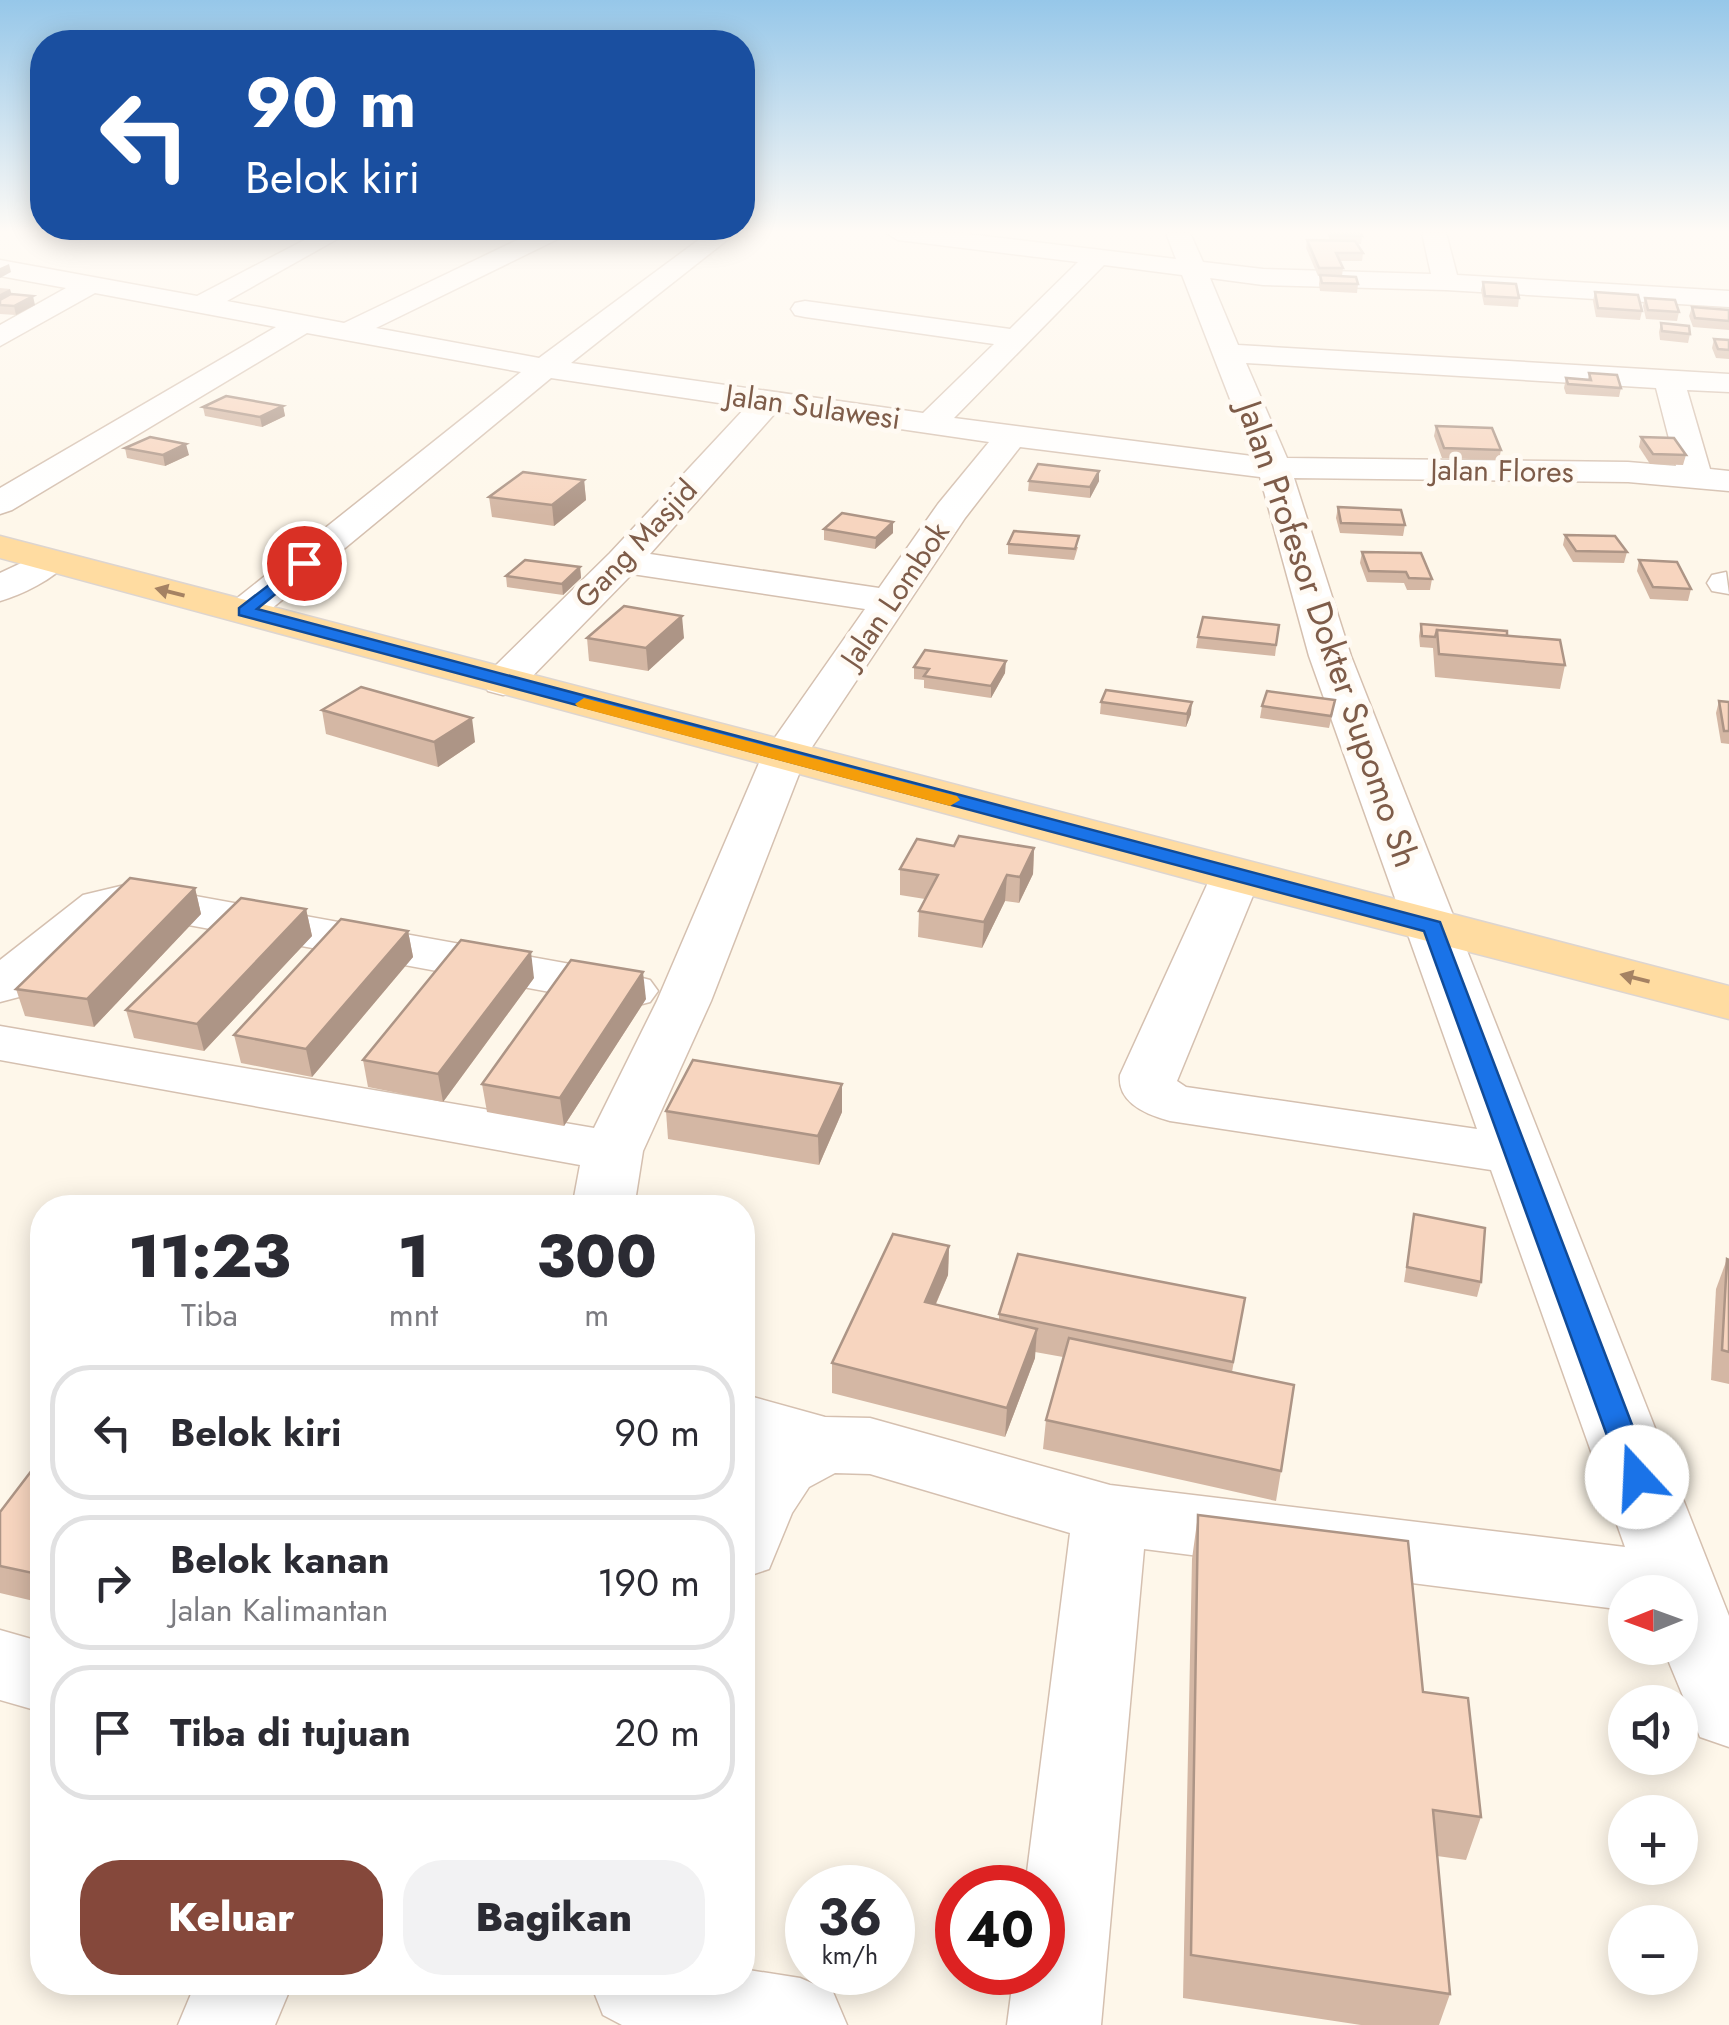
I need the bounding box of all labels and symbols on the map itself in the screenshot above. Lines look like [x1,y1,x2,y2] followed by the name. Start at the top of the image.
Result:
[719,372,903,440] street label: Jalan Sulawesi
[1223,390,1431,874] street label: Jalan Profesor Dokter Supomo Sh
[1426,448,1574,493] street label: Jalan Flores
[564,469,707,618] street label: Gang Masjid
[828,513,960,680] street label: Jalan Lombok
[262,521,347,606] pin
[154,584,185,599] one-way arrow
[1619,970,1650,986] one-way arrow
[1585,1425,1689,1529] position arrow
[1608,1575,1698,1665] north arrow
[935,1865,1065,1995] speed limit sign: 40

